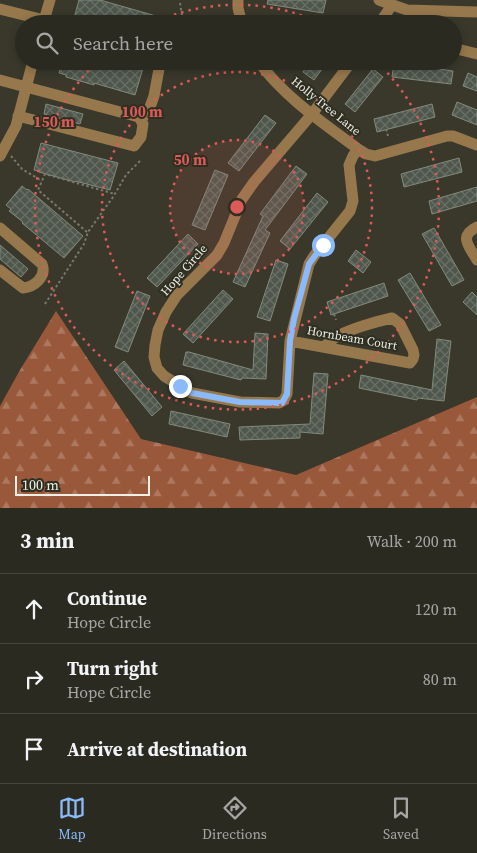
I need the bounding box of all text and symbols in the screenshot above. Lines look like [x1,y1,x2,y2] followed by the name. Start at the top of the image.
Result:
[15,15,462,70] search box
[33,29,61,57] icon: search
[73,30,173,56] text: Search here
[288,73,364,139] street label: Holly Tree Lane
[121,101,163,122] text: 100 m
[33,111,75,132] text: 150 m
[173,149,207,170] text: 50 m
[228,198,246,216] centre of rings
[312,234,335,257] route start
[157,241,211,299] street label: Hope Circle
[306,322,398,354] street label: Hornbeam Court
[169,375,192,398] route end
[15,473,150,496] scale bar
[22,475,59,495] text: 100 m
[20,526,75,555] text: 3 min
[367,530,457,552] text: Walk · 200 m
[67,585,147,611] text: Continue
[20,595,48,623] icon: ahead
[415,598,457,620] text: 120 m
[67,611,151,633] text: Hope Circle
[67,655,158,681] text: Turn right
[20,665,48,693] icon: right
[423,668,457,690] text: 80 m
[67,681,151,703] text: Hope Circle
[20,735,48,763] icon: arrive
[67,736,247,762] text: Arrive at destination
[58,794,86,844] tab: Map
[202,794,267,844] tab: Directions
[383,794,419,844] tab: Saved

